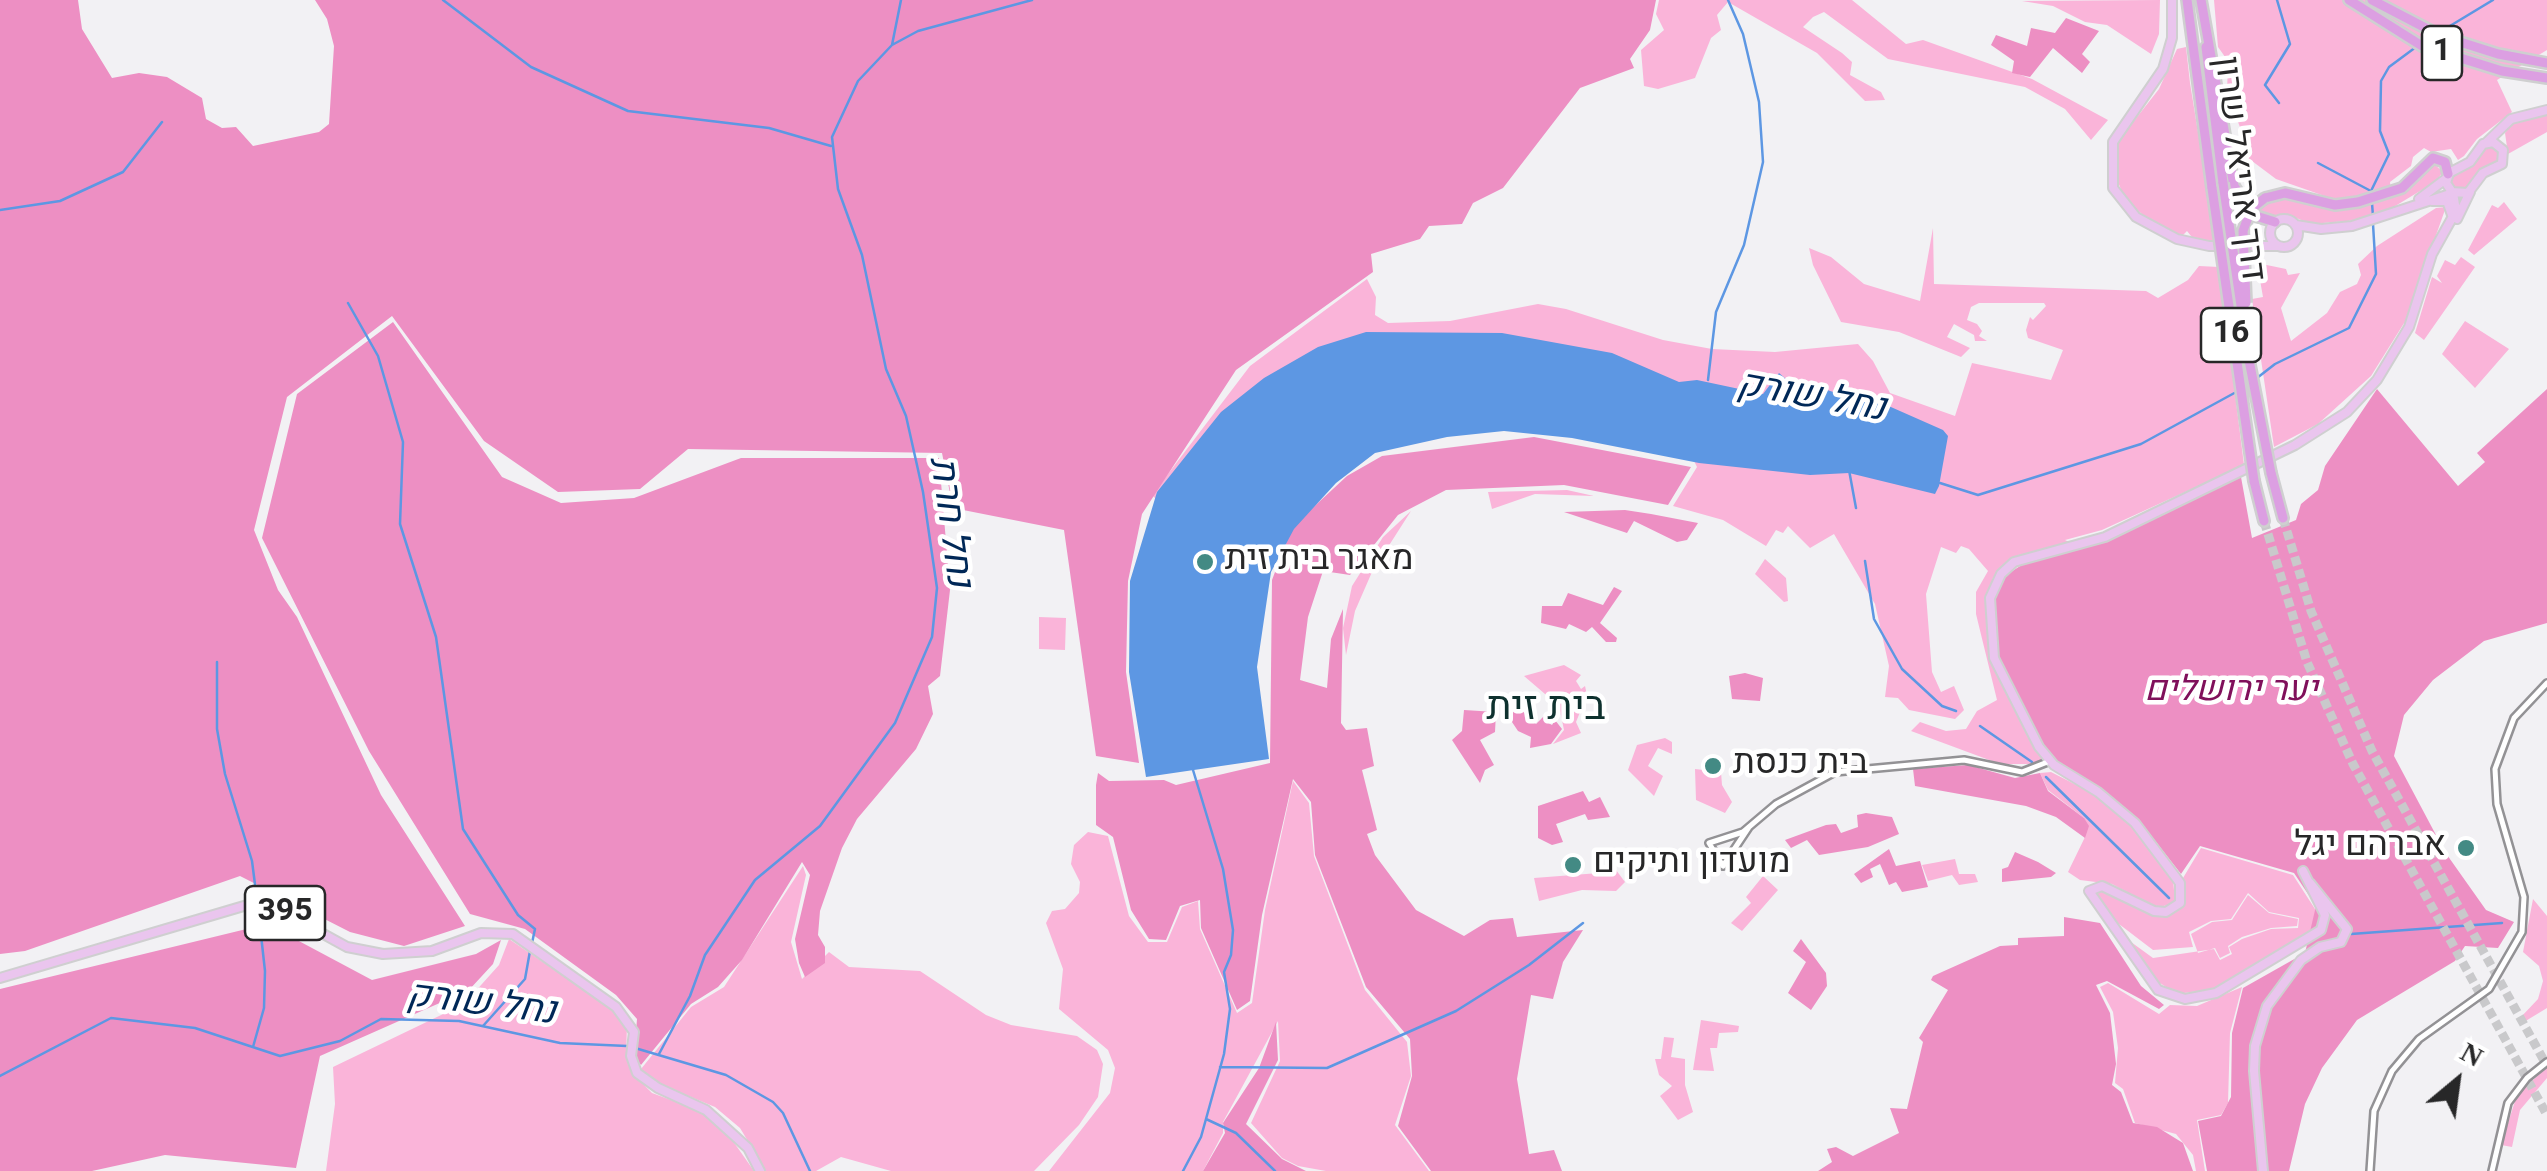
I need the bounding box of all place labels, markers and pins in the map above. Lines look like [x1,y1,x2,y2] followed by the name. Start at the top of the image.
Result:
[1225,541,1413,583] place label: מאגר בית זית
[1194,551,1216,573] marker: מאגר בית זית
[1733,745,1868,787] place label: בית כנסת
[1702,755,1724,777] marker: בית כנסת
[2294,827,2446,869] place label: אברהם יגל
[2455,837,2477,859] marker: אברהם יגל
[1593,844,1790,886] place label: מועדון ותיקים
[1562,854,1584,876] marker: מועדון ותיקים

